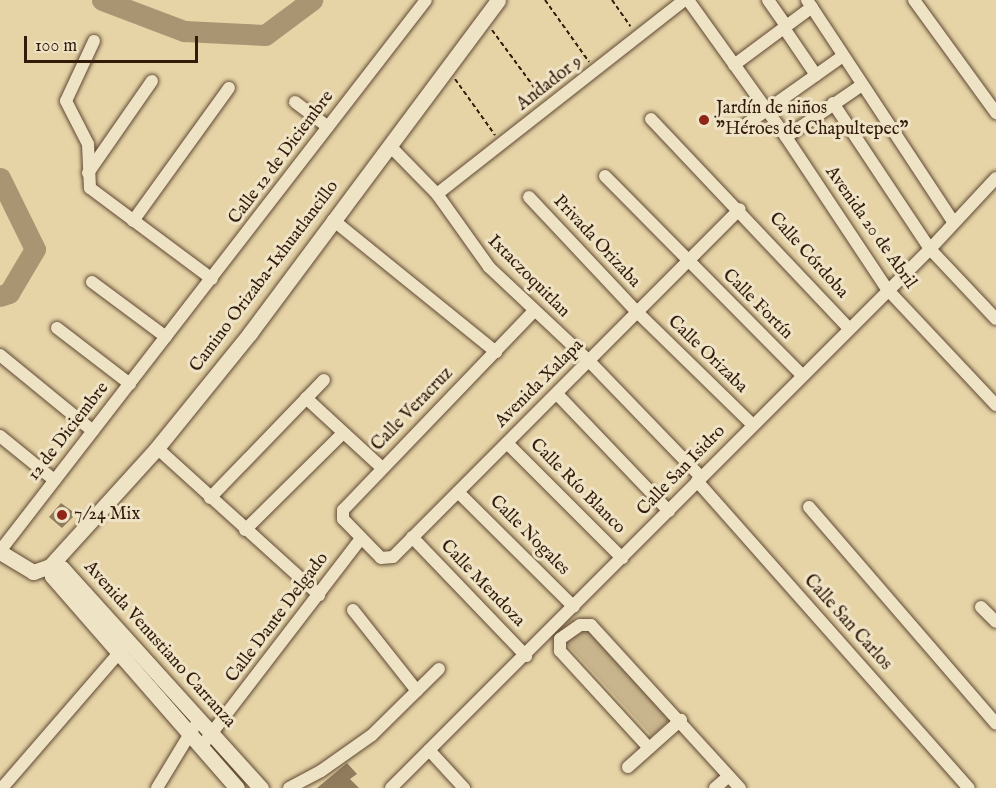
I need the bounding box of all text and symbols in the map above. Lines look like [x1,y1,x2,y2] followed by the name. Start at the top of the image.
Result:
[27,24,201,62] scale bar
[35,35,77,58] text: 100 m
[513,52,587,116] street label: Andador 9
[225,87,339,229] street label: Calle 12 de Diciembre
[716,99,908,142] place label: Jardín de niños "Héroes de Chapultepec"
[697,113,711,127] marker: Jardín de niños "Héroes de Chapultepec"
[820,163,920,293] street label: Avenida 20 de Abril
[186,177,344,377] street label: Camino Orizaba-Ixhuatlancillo
[548,191,644,293] street label: Privada Orizaba
[764,208,852,304] street label: Calle Córdoba
[482,231,574,323] street label: Ixtaczoquitlan
[717,265,797,345] street label: Calle Fortín
[663,312,751,398] street label: Calle Orizaba
[491,335,589,433] street label: Avenida Xalapa
[368,364,458,456] street label: Calle Veracruz
[24,378,114,486] street label: 12 de Diciembre
[633,421,731,521] street label: Calle San Isidro
[525,435,629,539] street label: Calle Río Blanco
[484,491,574,581] street label: Calle Nogales
[74,504,140,526] place label: 7/24 Mix
[55,508,69,522] marker: 7/24 Mix
[435,536,529,632] street label: Calle Mendoza
[222,549,334,687] street label: Calle Dante Delgado
[78,557,240,733] street label: Avenida Venustiano Carranza
[798,571,896,675] street label: Calle San Carlos

